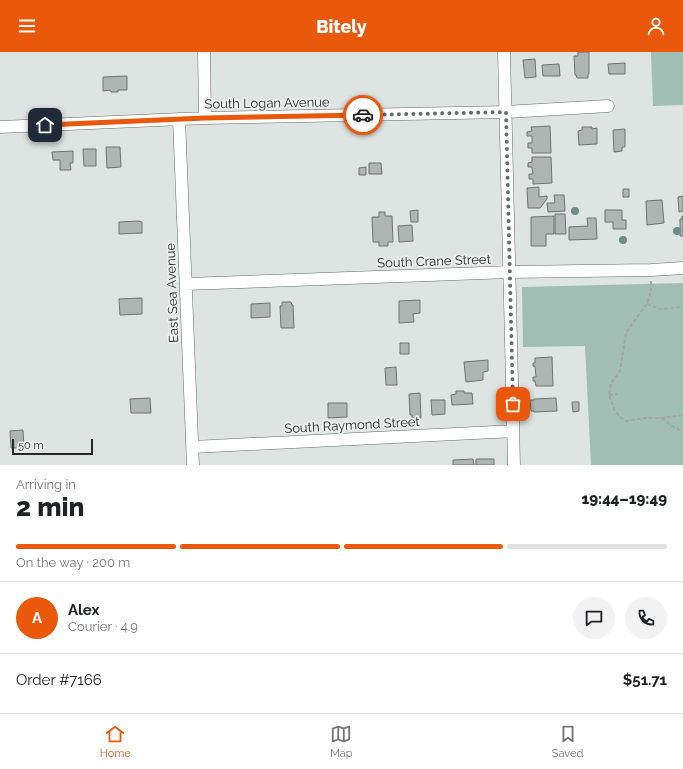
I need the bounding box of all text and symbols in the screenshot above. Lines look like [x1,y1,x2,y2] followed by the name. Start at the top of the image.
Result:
[16,15,38,37] icon: menu
[645,15,667,37] icon: person
[316,16,367,37] text: Bitely
[204,94,330,112] street label: South Logan Avenue
[343,95,383,135] courier
[352,104,374,126] icon: car
[28,108,62,142] pin
[34,114,56,136] icon: home
[163,242,181,343] street label: East Sea Avenue
[377,251,492,270] street label: South Crane Street
[496,387,530,421] pin
[502,393,524,415] icon: bag
[284,414,421,436] street label: South Raymond Street
[12,437,93,456] scale bar
[18,439,44,452] text: 50 m
[16,477,76,492] text: Arriving in
[581,490,667,508] text: 19:44–19:49
[16,492,84,522] text: 2 min
[16,555,130,570] text: On the way · 200 m
[573,597,615,639] button: chat
[625,597,667,639] button: phone
[68,601,99,619] text: Alex
[32,609,42,627] text: A
[68,619,138,634] text: Courier · 4.9
[16,671,102,689] text: Order #7166
[623,671,667,689] text: $51.71
[100,723,131,760] tab: Home
[330,723,353,760] tab: Map
[552,723,583,760] tab: Saved

